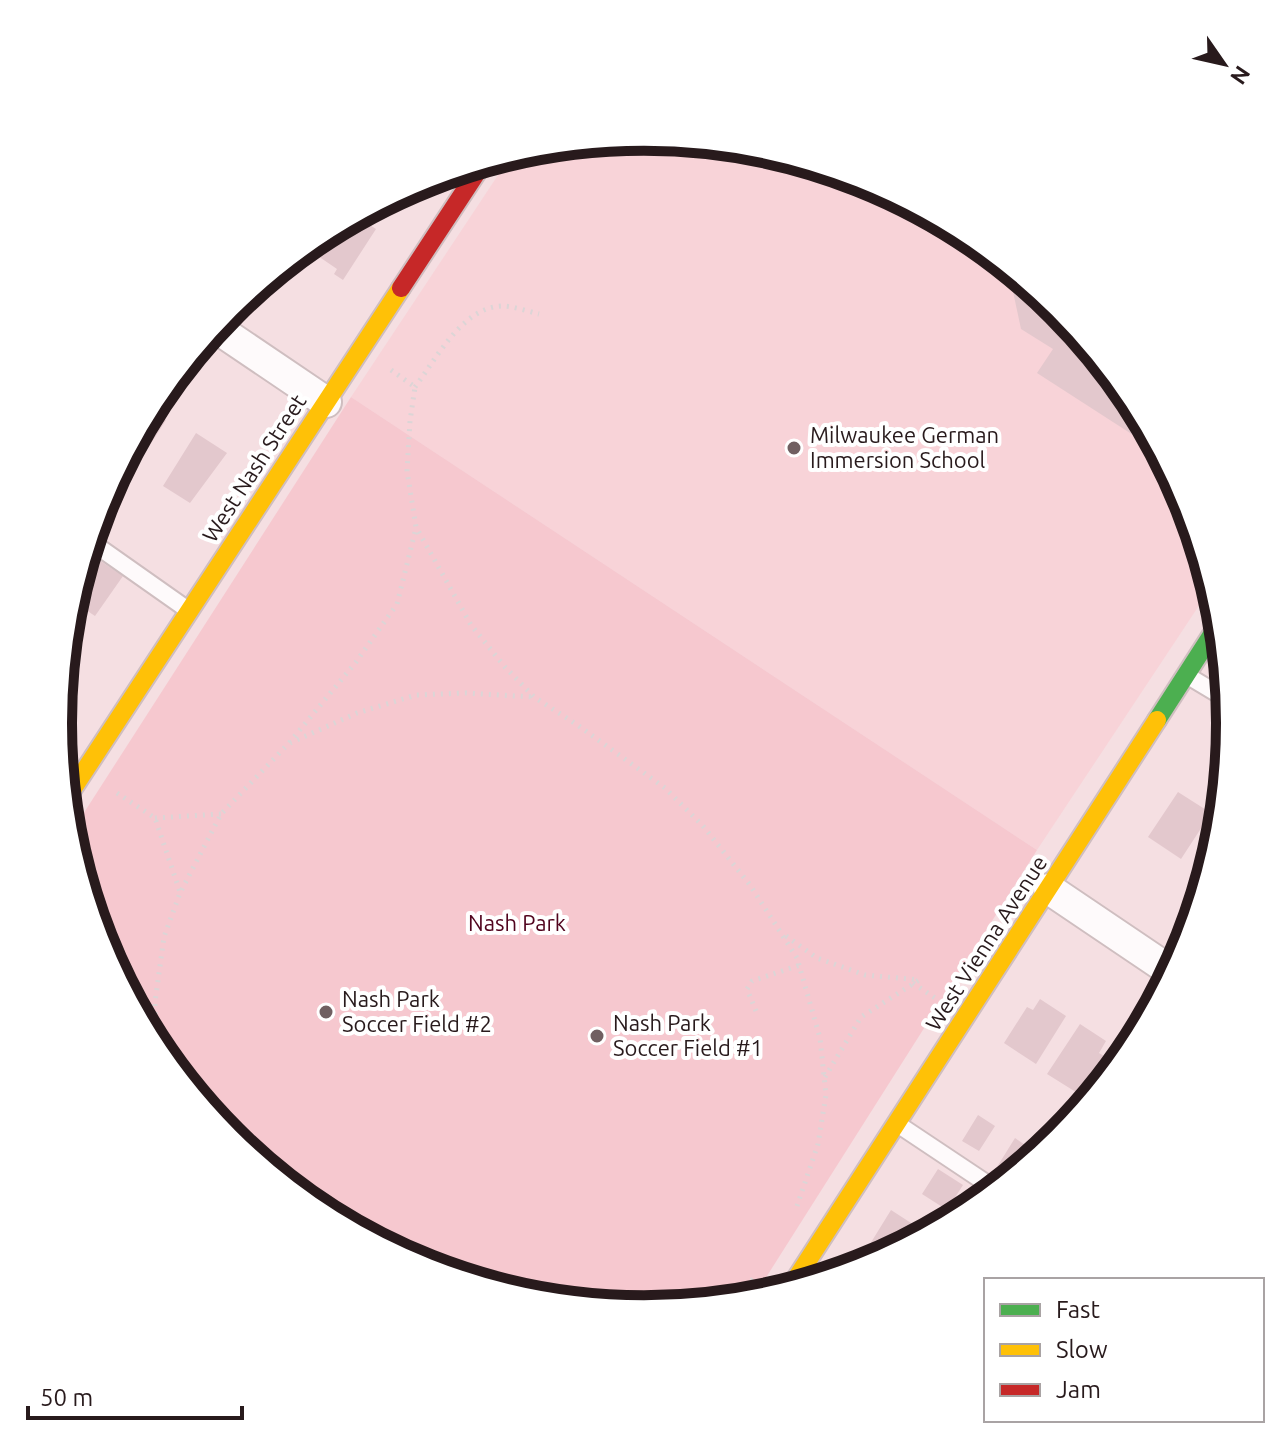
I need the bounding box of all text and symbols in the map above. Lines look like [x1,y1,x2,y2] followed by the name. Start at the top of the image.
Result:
[1184,24,1264,104] north arrow
[1226,62,1256,89] text: N
[197,389,311,546] street label: West Nash Street
[810,422,999,472] place label: Milwaukee German Immersion School
[785,439,803,457] marker: Milwaukee German Immersion School
[920,851,1051,1035] street label: West Vienna Avenue
[468,910,566,935] park label: Nash Park
[342,986,492,1036] place label: Nash Park Soccer Field #2
[317,1003,335,1021] marker: Nash Park Soccer Field #2
[613,1010,763,1060] place label: Nash Park Soccer Field #1
[588,1027,606,1045] marker: Nash Park Soccer Field #1
[984,1278,1264,1422] legend
[1056,1296,1100,1323] text: Fast
[1056,1336,1108,1363] text: Slow
[28,1370,242,1420] scale bar
[1056,1376,1101,1403] text: Jam
[40,1384,93,1411] text: 50 m

